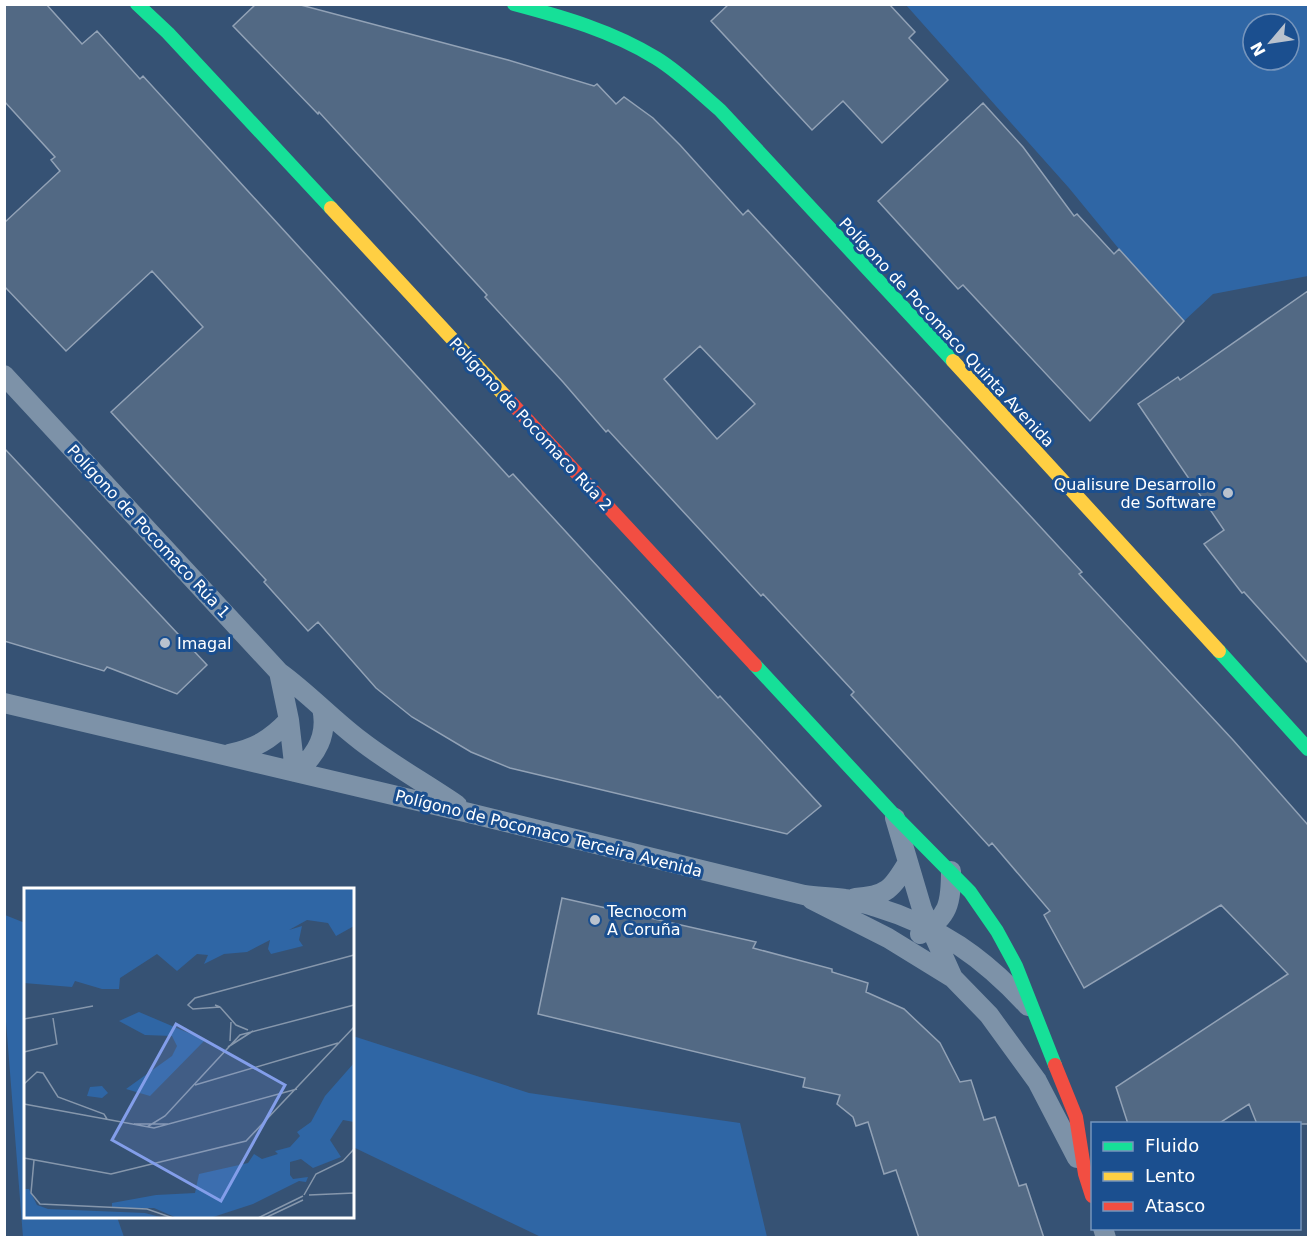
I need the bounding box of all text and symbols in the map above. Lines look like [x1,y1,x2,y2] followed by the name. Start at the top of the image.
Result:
[1241,12,1301,72] north arrow
[1247,39,1270,59] text: N
[835,214,1058,451] street label: Polígono de Pocomaco Quinta Avenida
[445,334,616,515] street label: Polígono de Pocomaco Rúa 2
[63,441,234,622] street label: Polígono de Pocomaco Rúa 1
[1054,475,1216,512] place label: Qualisure Desarrollo de Software
[1221,486,1235,500] marker: Qualisure Desarrollo de Software
[177,634,232,653] place label: Imagal
[158,636,172,650] marker: Imagal
[393,786,704,881] street label: Polígono de Pocomaco Terceira Avenida
[24,888,354,1218] inset map
[606,902,687,939] place label: Tecnocom A Coruña
[588,913,602,927] marker: Tecnocom A Coruña
[1091,1122,1301,1230] legend
[1145,1135,1199,1156] text: Fluido
[1145,1165,1195,1186] text: Lento
[1145,1195,1205,1216] text: Atasco

